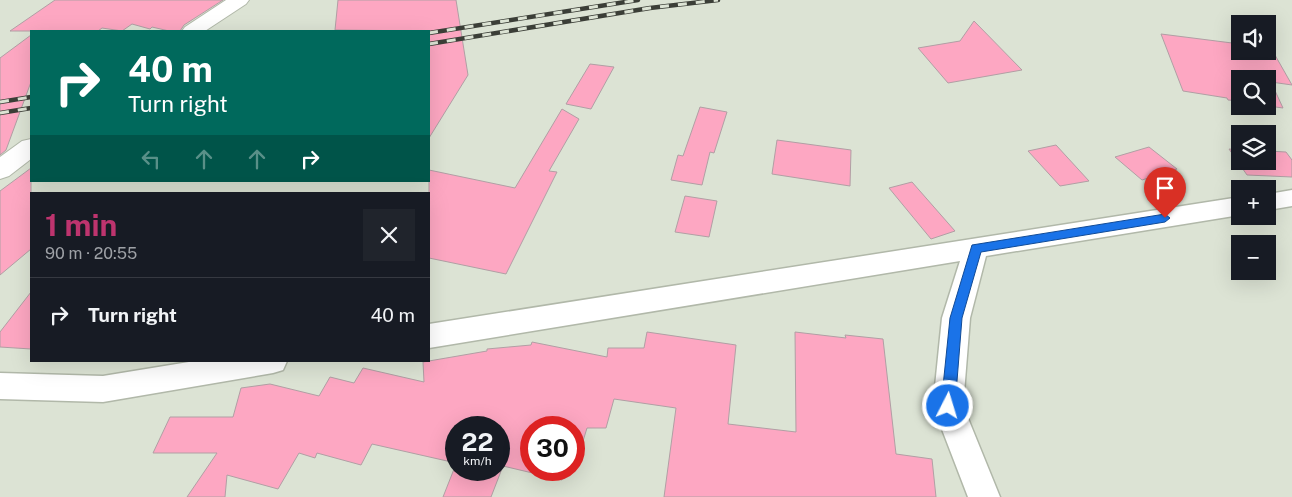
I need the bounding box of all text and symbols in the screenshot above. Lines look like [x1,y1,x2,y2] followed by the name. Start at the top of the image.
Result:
[1231,15,1276,280] map controls
[1231,15,1276,60] button: sound
[128,49,213,90] text: 40 m
[45,50,110,115] icon: right
[1231,70,1276,115] button: search
[128,91,228,117] text: Turn right
[1231,125,1276,170] button: layers
[137,145,165,173] icon: left
[190,145,218,173] icon: ahead
[243,145,271,173] icon: ahead
[296,145,324,173] icon: right
[1144,167,1186,218] pin
[1151,174,1179,202] icon: arrive
[1231,180,1276,225] button: +
[45,207,117,243] text: 1 min
[363,209,415,261] button: close
[1231,235,1276,280] button: −
[45,244,137,263] text: 90 m · 20:55
[45,301,73,329] icon: right
[88,304,177,326] text: Turn right
[370,304,415,326] text: 40 m
[921,379,973,431] position arrow
[520,416,585,481] speed limit sign: 30
[462,427,493,457] text: 22
[463,454,492,468] text: km/h

